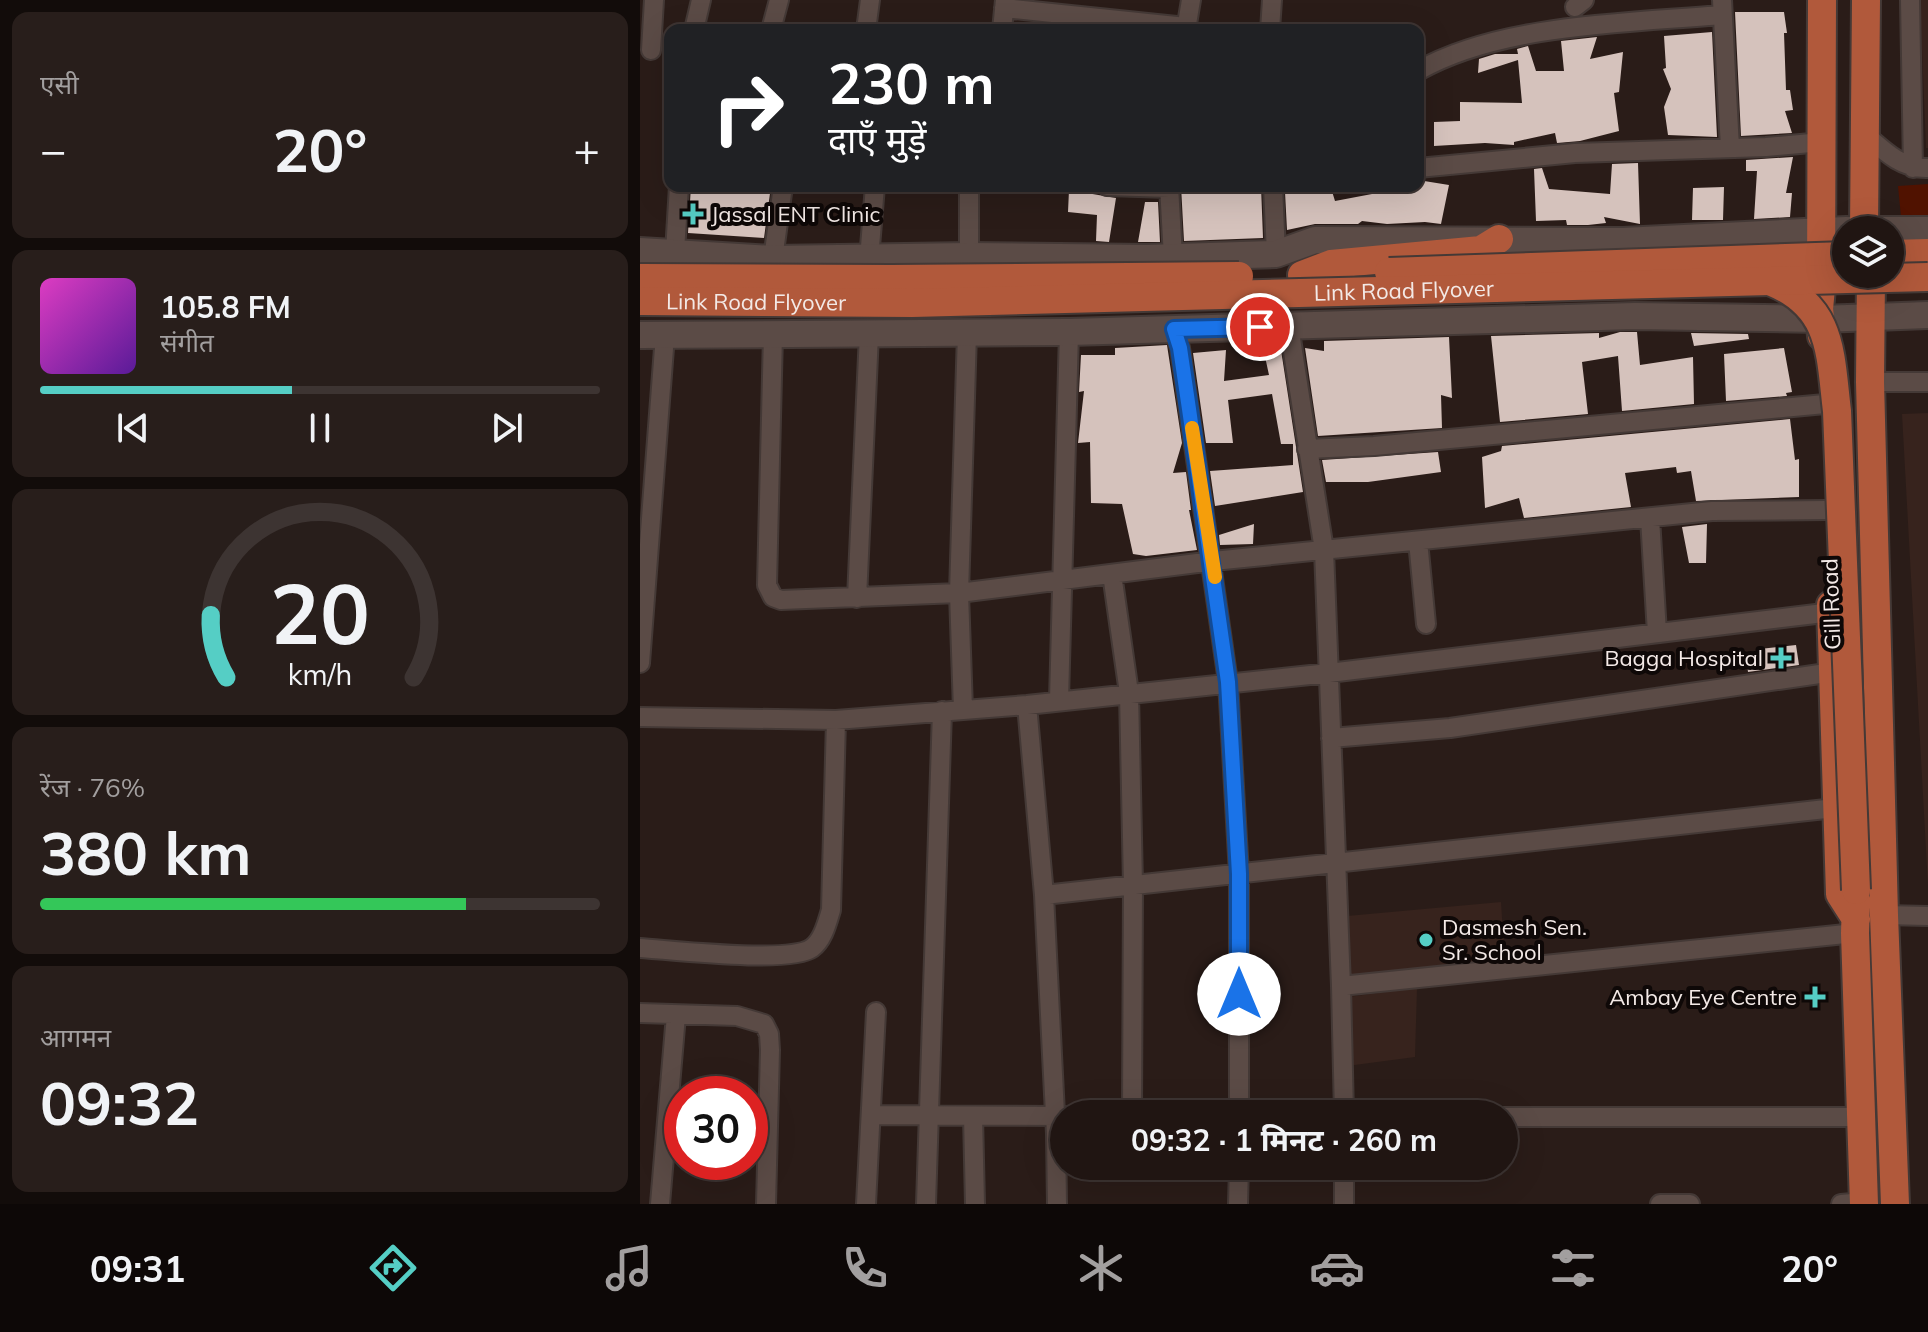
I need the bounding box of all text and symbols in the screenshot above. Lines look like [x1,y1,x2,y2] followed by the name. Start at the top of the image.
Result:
[828,48,995,118] text: 230 m
[696,56,800,160] icon: right
[40,68,79,101] text: एसी
[273,112,367,187] text: 20°
[828,117,927,162] text: दाएँ मुड़ें
[40,122,66,177] text: −
[574,122,600,177] text: +
[711,200,880,228] place label: Jassal ENT Clinic
[682,203,704,225] marker: Jassal ENT Clinic
[1832,216,1904,288] map controls
[1832,216,1904,288] button: layers
[1313,274,1494,307] street label: Link Road Flyover
[666,287,846,317] street label: Link Road Flyover
[160,288,291,326] text: 105.8 FM
[1226,293,1294,361] pin
[1238,305,1282,349] icon: arrive
[160,326,214,359] text: संगीत
[111,406,155,450] icon: previous
[298,406,342,450] icon: pause
[485,406,529,450] icon: next
[1815,558,1847,650] street label: Gill Road
[270,560,370,665] text: 20
[1604,644,1763,672] place label: Bagga Hospital
[1770,647,1792,669] marker: Bagga Hospital
[288,656,352,692] text: km/h
[40,771,145,804] text: रेंज · 76%
[40,815,252,890] text: 380 km
[1442,913,1587,966] place label: Dasmesh Sen. Sr. School
[1417,931,1435,949] marker: Dasmesh Sen. Sr. School
[1197,952,1281,1036] position arrow
[1609,983,1797,1011] place label: Ambay Eye Centre
[1804,986,1826,1008] marker: Ambay Eye Centre
[40,1021,111,1054] text: आगमन
[40,1065,199,1140] text: 09:32
[664,1076,768,1180] speed limit sign: 30
[1131,1121,1437,1159] text: 09:32 · 1 मिनट · 260 m
[365,1240,421,1296] icon: directions
[601,1240,657,1296] icon: music
[837,1240,893,1296] icon: phone
[1073,1240,1129,1296] icon: climate
[1309,1240,1365,1296] icon: car
[1545,1240,1601,1296] icon: filters
[90,1246,185,1291] text: 09:31
[1781,1246,1838,1291] text: 20°

